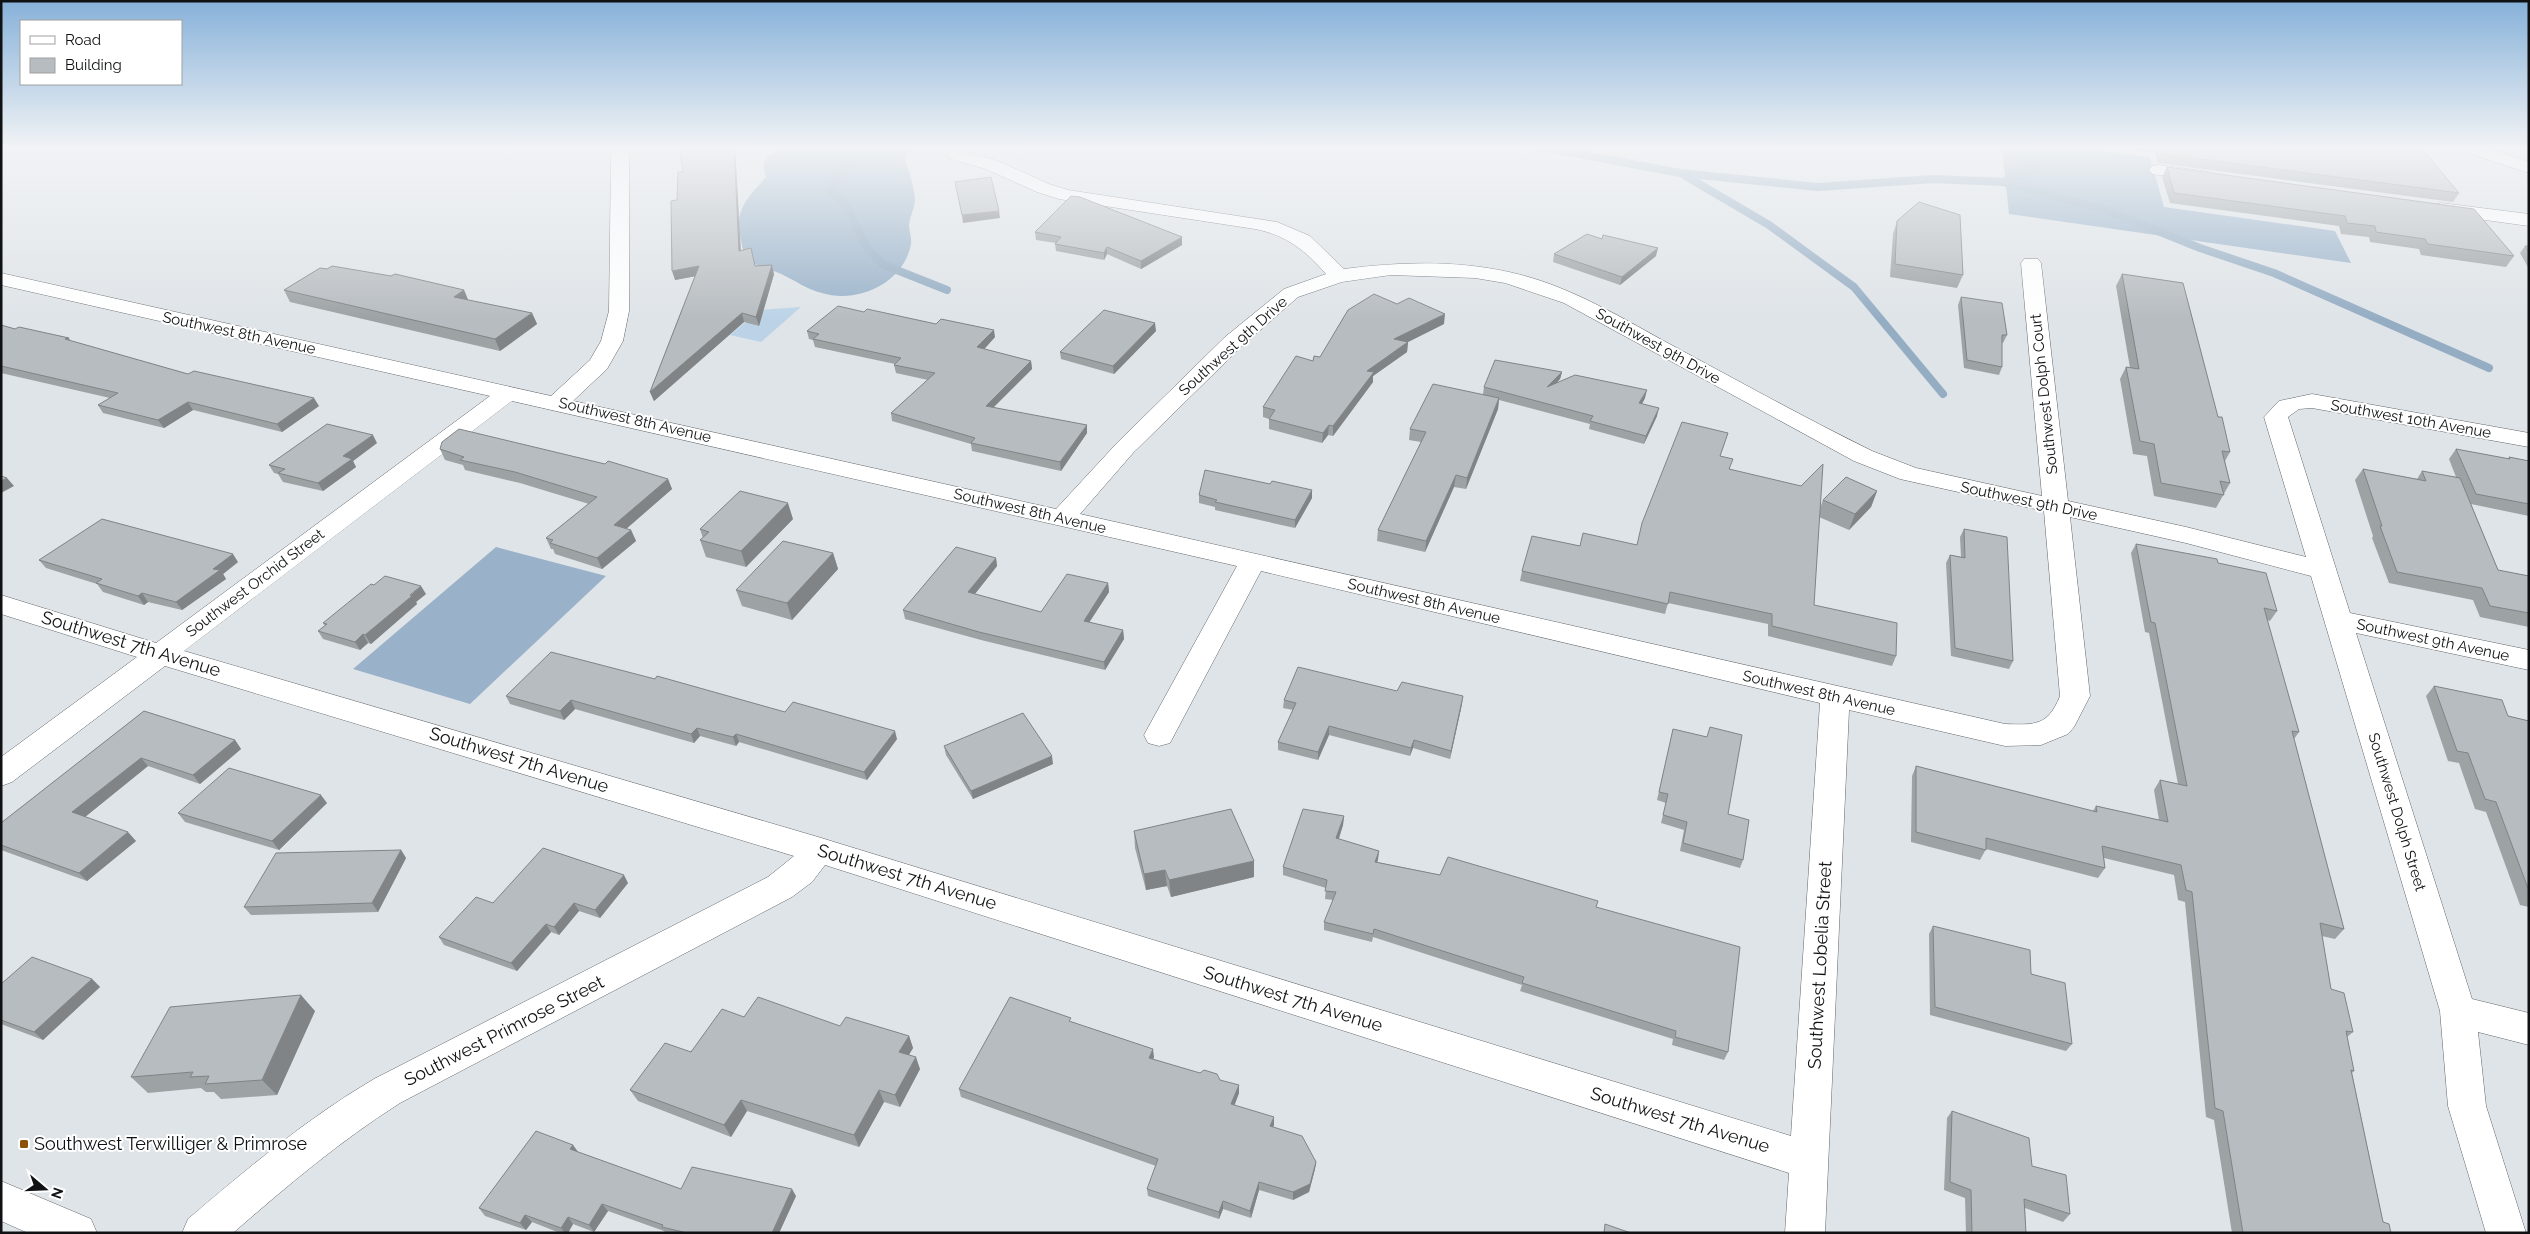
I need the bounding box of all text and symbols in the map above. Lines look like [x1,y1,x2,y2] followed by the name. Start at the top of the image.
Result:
[20,20,182,85] legend
[65,31,101,49] text: Road
[65,56,122,74] text: Building
[1175,293,1291,399] street label: Southwest 9th Drive
[1593,304,1724,388] street label: Southwest 9th Drive
[161,308,317,358] street label: Southwest 8th Avenue
[2027,313,2061,475] street label: Southwest Dolph Court
[557,394,713,446] street label: Southwest 8th Avenue
[2329,396,2493,442] street label: Southwest 10th Avenue
[1959,478,2099,524] street label: Southwest 9th Drive
[952,485,1108,537] street label: Southwest 8th Avenue
[182,525,328,641] street label: Southwest Orchid Street
[1346,575,1502,627] street label: Southwest 8th Avenue
[39,606,224,681] street label: Southwest 7th Avenue
[2355,615,2511,665] street label: Southwest 9th Avenue
[1741,667,1897,719] street label: Southwest 8th Avenue
[427,722,612,797] street label: Southwest 7th Avenue
[2364,731,2430,893] street label: Southwest Dolph Street
[815,839,1000,914] street label: Southwest 7th Avenue
[1804,860,1835,1070] street label: Southwest Lobelia Street
[1201,961,1386,1036] street label: Southwest 7th Avenue
[400,971,607,1090] street label: Southwest Primrose Street
[1588,1082,1773,1157] street label: Southwest 7th Avenue
[34,1133,308,1154] place label: Southwest Terwilliger & Primrose
[18,1138,30,1150] marker: Southwest Terwilliger & Primrose
[20,1164,70,1214] north arrow
[48,1186,67,1201] text: N

